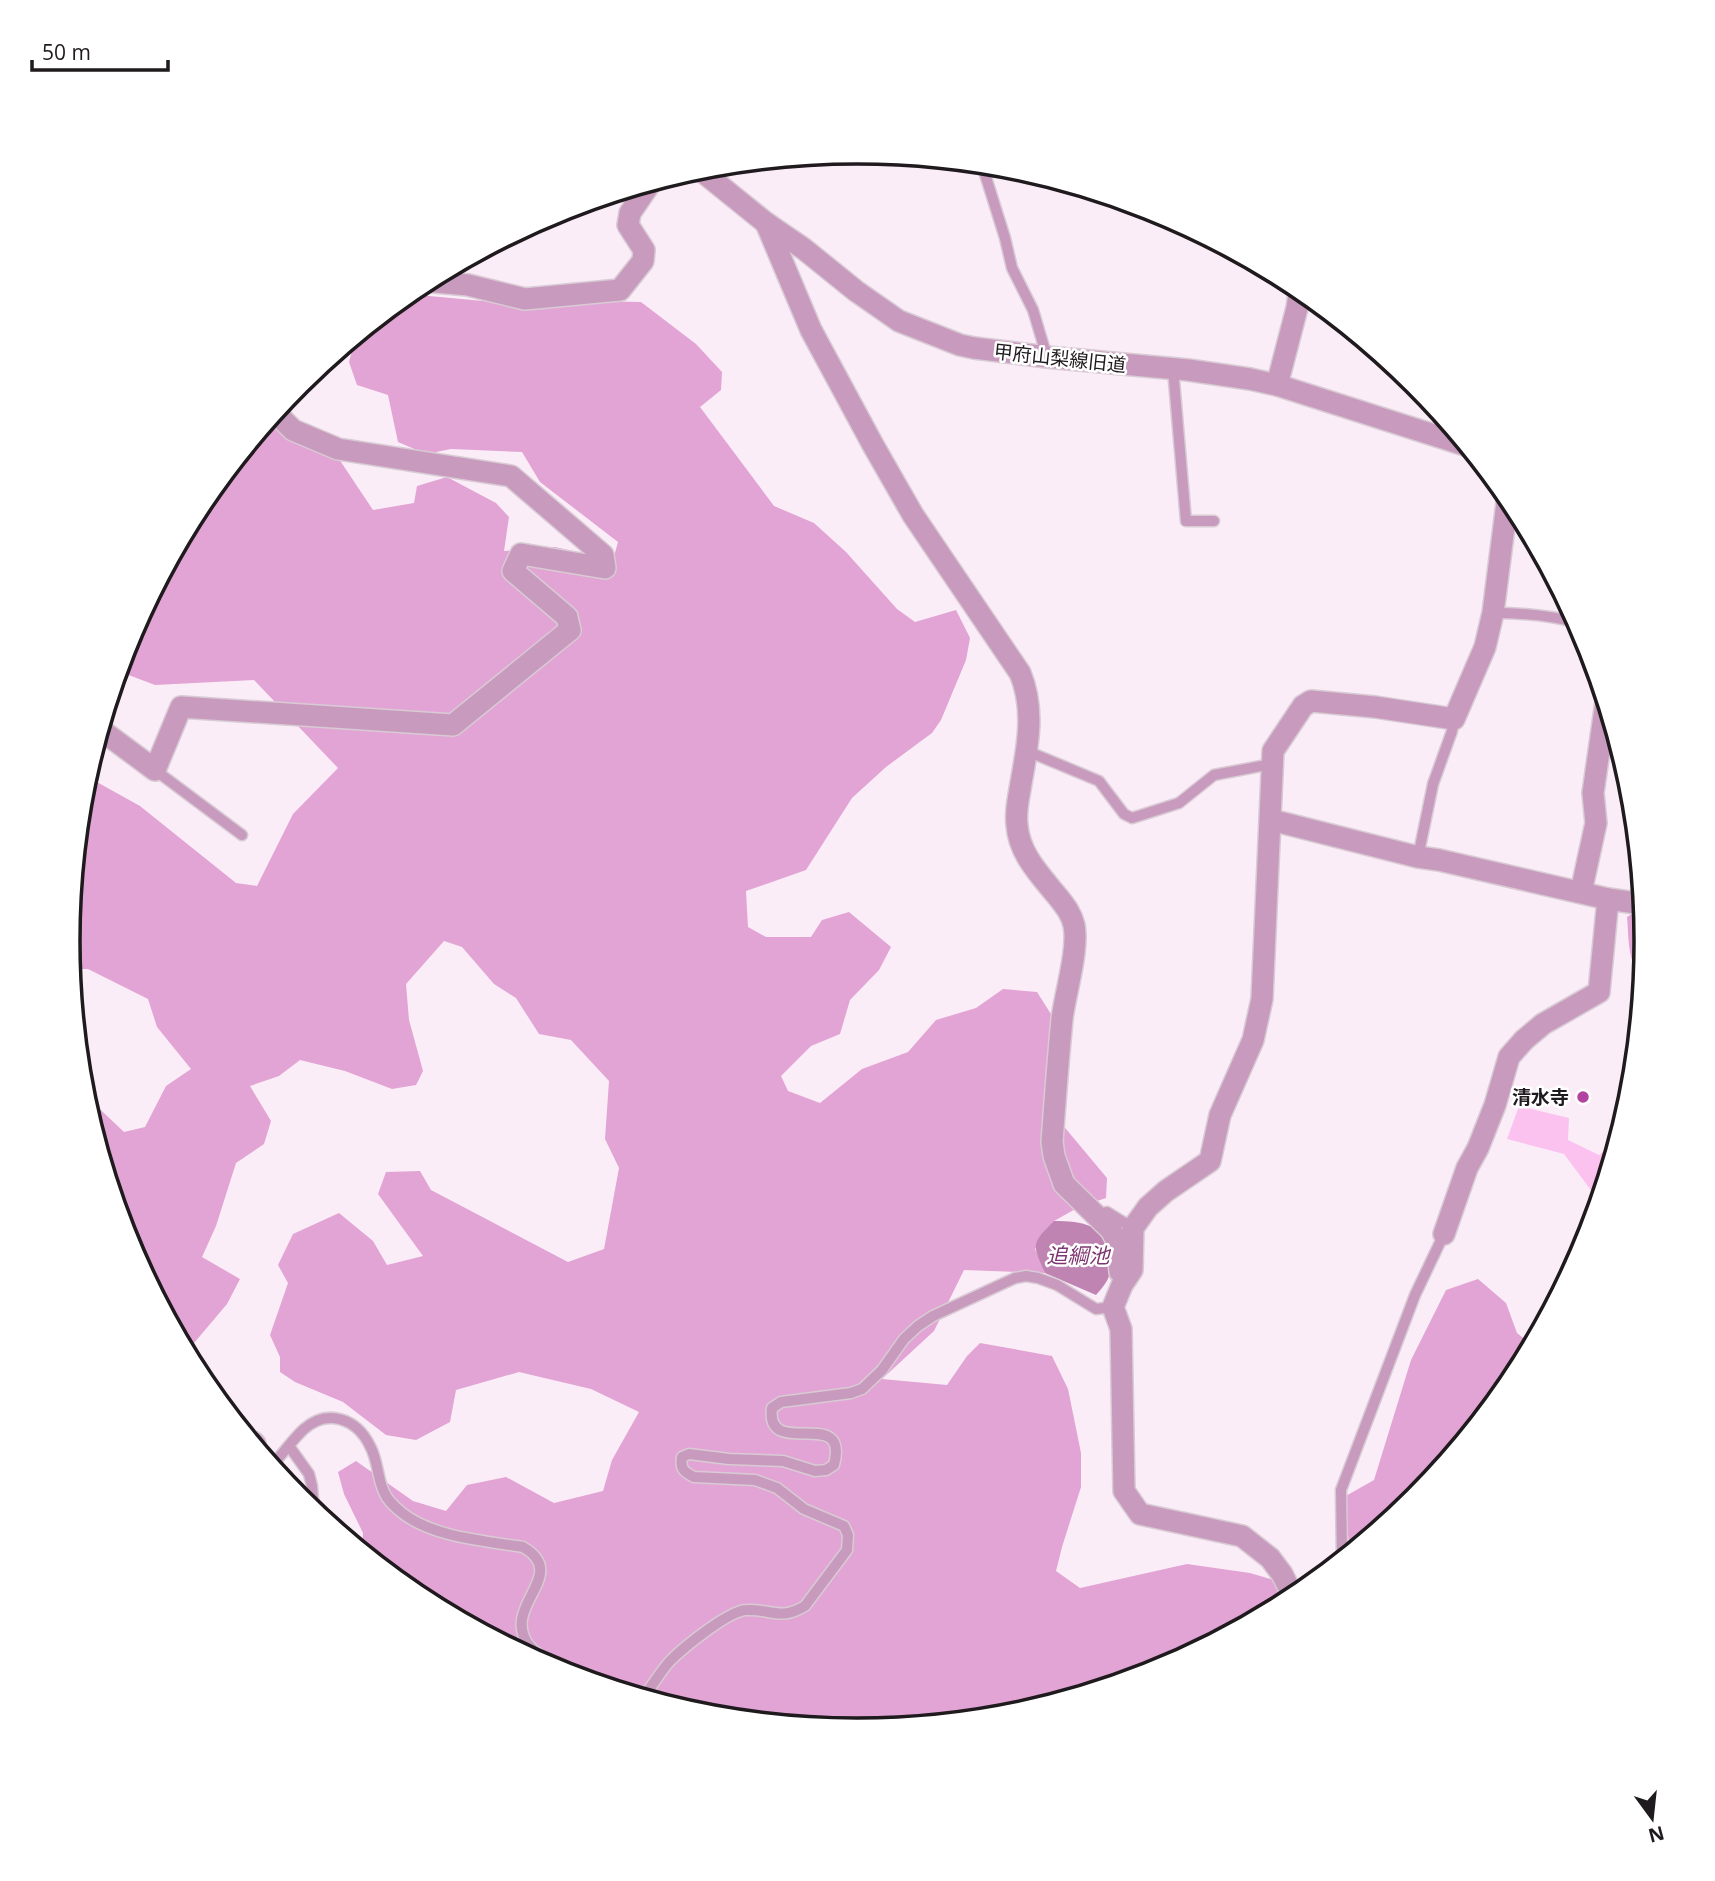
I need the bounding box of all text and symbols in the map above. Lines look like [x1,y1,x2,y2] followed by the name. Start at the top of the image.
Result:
[32,28,168,72] scale bar
[42,38,91,66] text: 50 m
[992,338,1128,378] street label: 甲府山梨線旧道
[1512,1084,1569,1110] place label: 清水寺
[1575,1089,1591,1105] marker: 清水寺
[1047,1241,1111,1269] water label: 追綱池
[1617,1783,1687,1853] north arrow
[1646,1820,1667,1849] text: N

